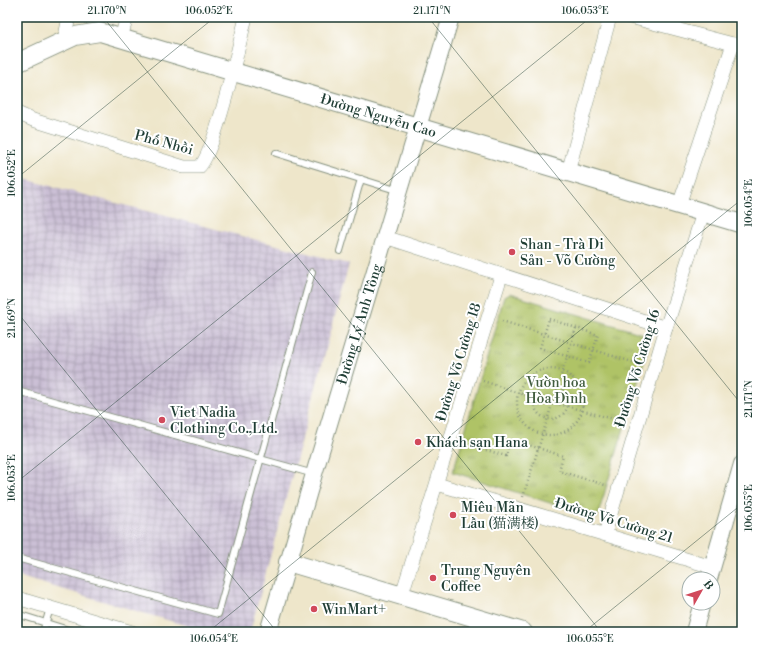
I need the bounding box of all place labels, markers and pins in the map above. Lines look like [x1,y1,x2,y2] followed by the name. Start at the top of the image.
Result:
[520,236,616,270] place label: Shan - Trà Di Sản - Võ Cường
[507,247,517,257] marker: Shan - Trà Di Sản - Võ Cường
[169,404,277,438] place label: Viet Nadia Clothing Co.,Ltd.
[157,415,167,425] marker: Viet Nadia Clothing Co.,Ltd.
[426,434,529,452] place label: Khách sạn Hana
[413,437,423,447] marker: Khách sạn Hana
[461,499,539,533] place label: Miêu Mãn Lầu (猫满楼)
[448,510,458,520] marker: Miêu Mãn Lầu (猫满楼)
[441,562,531,596] place label: Trung Nguyên Coffee
[428,573,438,583] marker: Trung Nguyên Coffee
[321,601,386,619] place label: WinMart+
[309,604,319,614] marker: WinMart+

